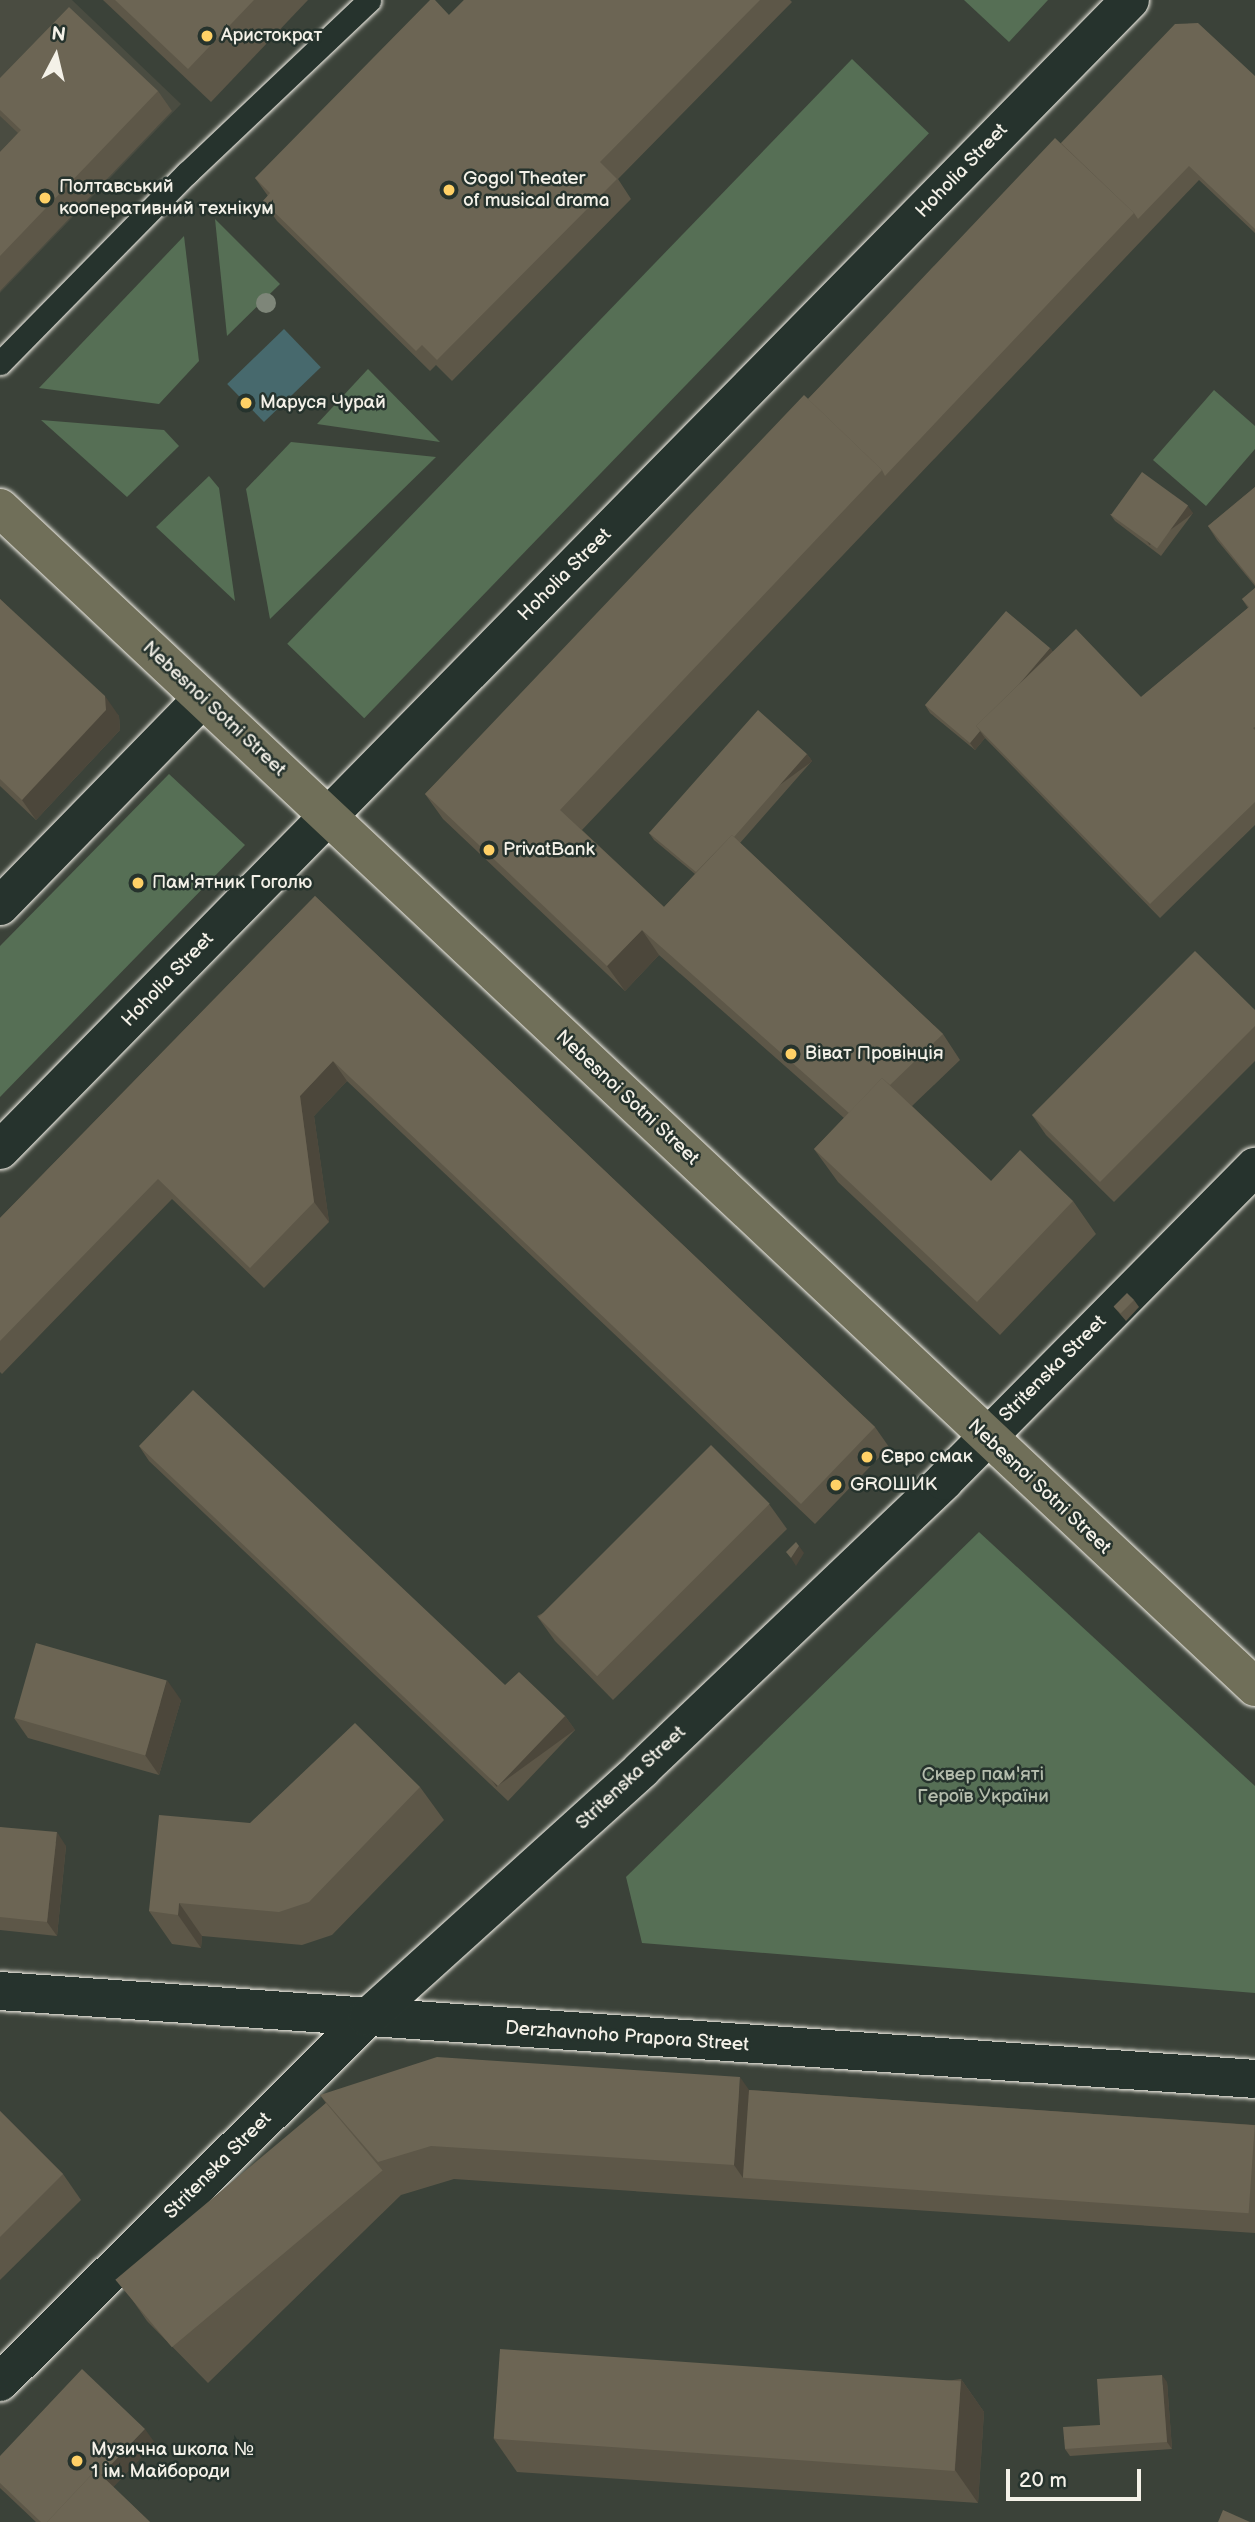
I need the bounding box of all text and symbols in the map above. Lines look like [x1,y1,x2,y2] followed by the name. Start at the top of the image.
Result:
[21,21,91,91] north arrow
[50,22,67,47] text: N
[221,25,322,47] place label: Аристократ
[199,28,215,44] marker: Аристократ
[911,119,1013,223] street label: Hoholia Street
[463,168,610,212] place label: Gogol Theater of musical drama
[59,176,274,220] place label: Полтавський кооперативний технікум
[441,182,457,198] marker: Gogol Theater of musical drama
[37,190,53,206] marker: Полтавський кооперативний технікум
[260,392,386,414] place label: Маруся Чурай
[238,395,254,411] marker: Маруся Чурай
[514,524,616,626] street label: Hoholia Street
[137,636,291,782] street label: Nebesnoi Sotni Street
[503,839,595,861] place label: PrivatBank
[481,842,497,858] marker: PrivatBank
[152,872,312,894] place label: Пам'ятник Гоголю
[130,875,146,891] marker: Пам'ятник Гоголю
[117,928,219,1032] street label: Hoholia Street
[550,1025,704,1171] street label: Nebesnoi Sotni Street
[805,1043,944,1065] place label: Віват Провінція
[783,1046,799,1062] marker: Віват Провінція
[995,1311,1111,1427] street label: Stritenska Street
[962,1414,1116,1560] street label: Nebesnoi Sotni Street
[881,1446,973,1468] place label: Євро смак
[859,1449,875,1465] marker: Євро смак
[850,1474,937,1496] place label: GROШИК
[828,1477,844,1493] marker: GROШИК
[571,1721,691,1835] street label: Stritenska Street
[917,1764,1049,1808] park label: Сквер пам'яті Героїв України
[504,2017,750,2057] street label: Derzhavnoho Prapora Street
[160,2108,276,2224] street label: Stritenska Street
[91,2439,254,2483] place label: Музична школа № 1 ім. Майбороди
[69,2453,85,2469] marker: Музична школа № 1 ім. Майбороди
[1010,2456,1145,2500] scale bar
[1019,2468,1067,2493] text: 20 m

